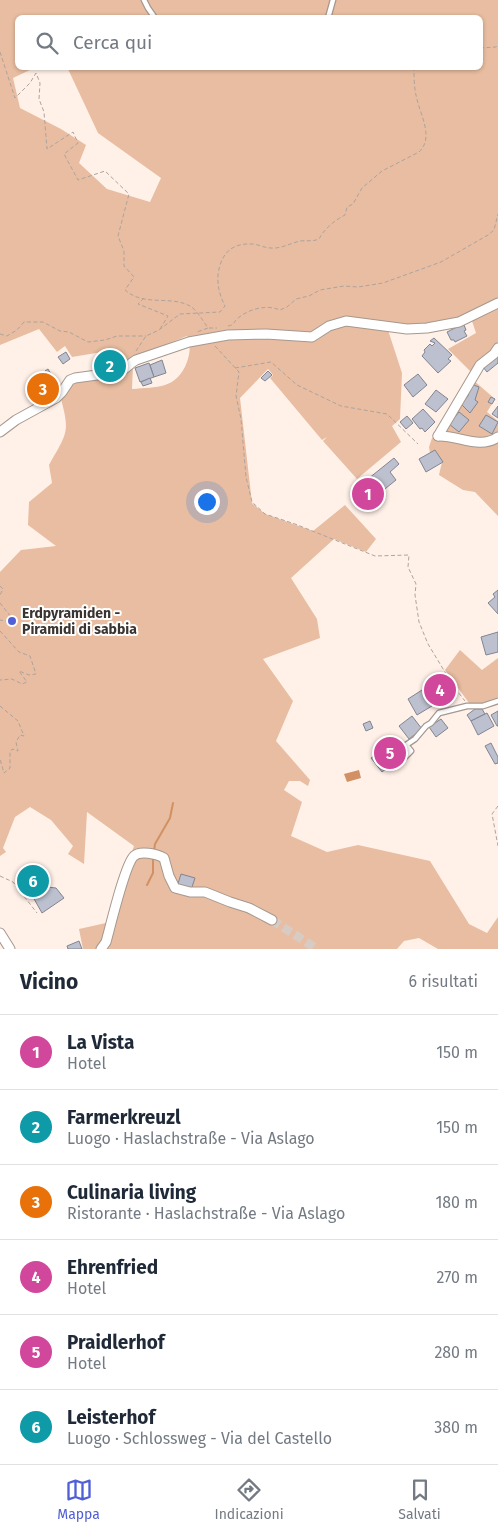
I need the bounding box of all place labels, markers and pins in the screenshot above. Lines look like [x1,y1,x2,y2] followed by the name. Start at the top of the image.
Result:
[94,347,126,385] pin: 2
[27,370,59,408] pin: 3
[352,475,384,513] pin: 1
[22,605,137,638] place label: Erdpyramiden - Piramidi di sabbia
[6,615,18,627] marker: Erdpyramiden - Piramidi di sabbia
[424,671,456,709] pin: 4
[374,734,406,772] pin: 5
[17,862,49,900] pin: 6

